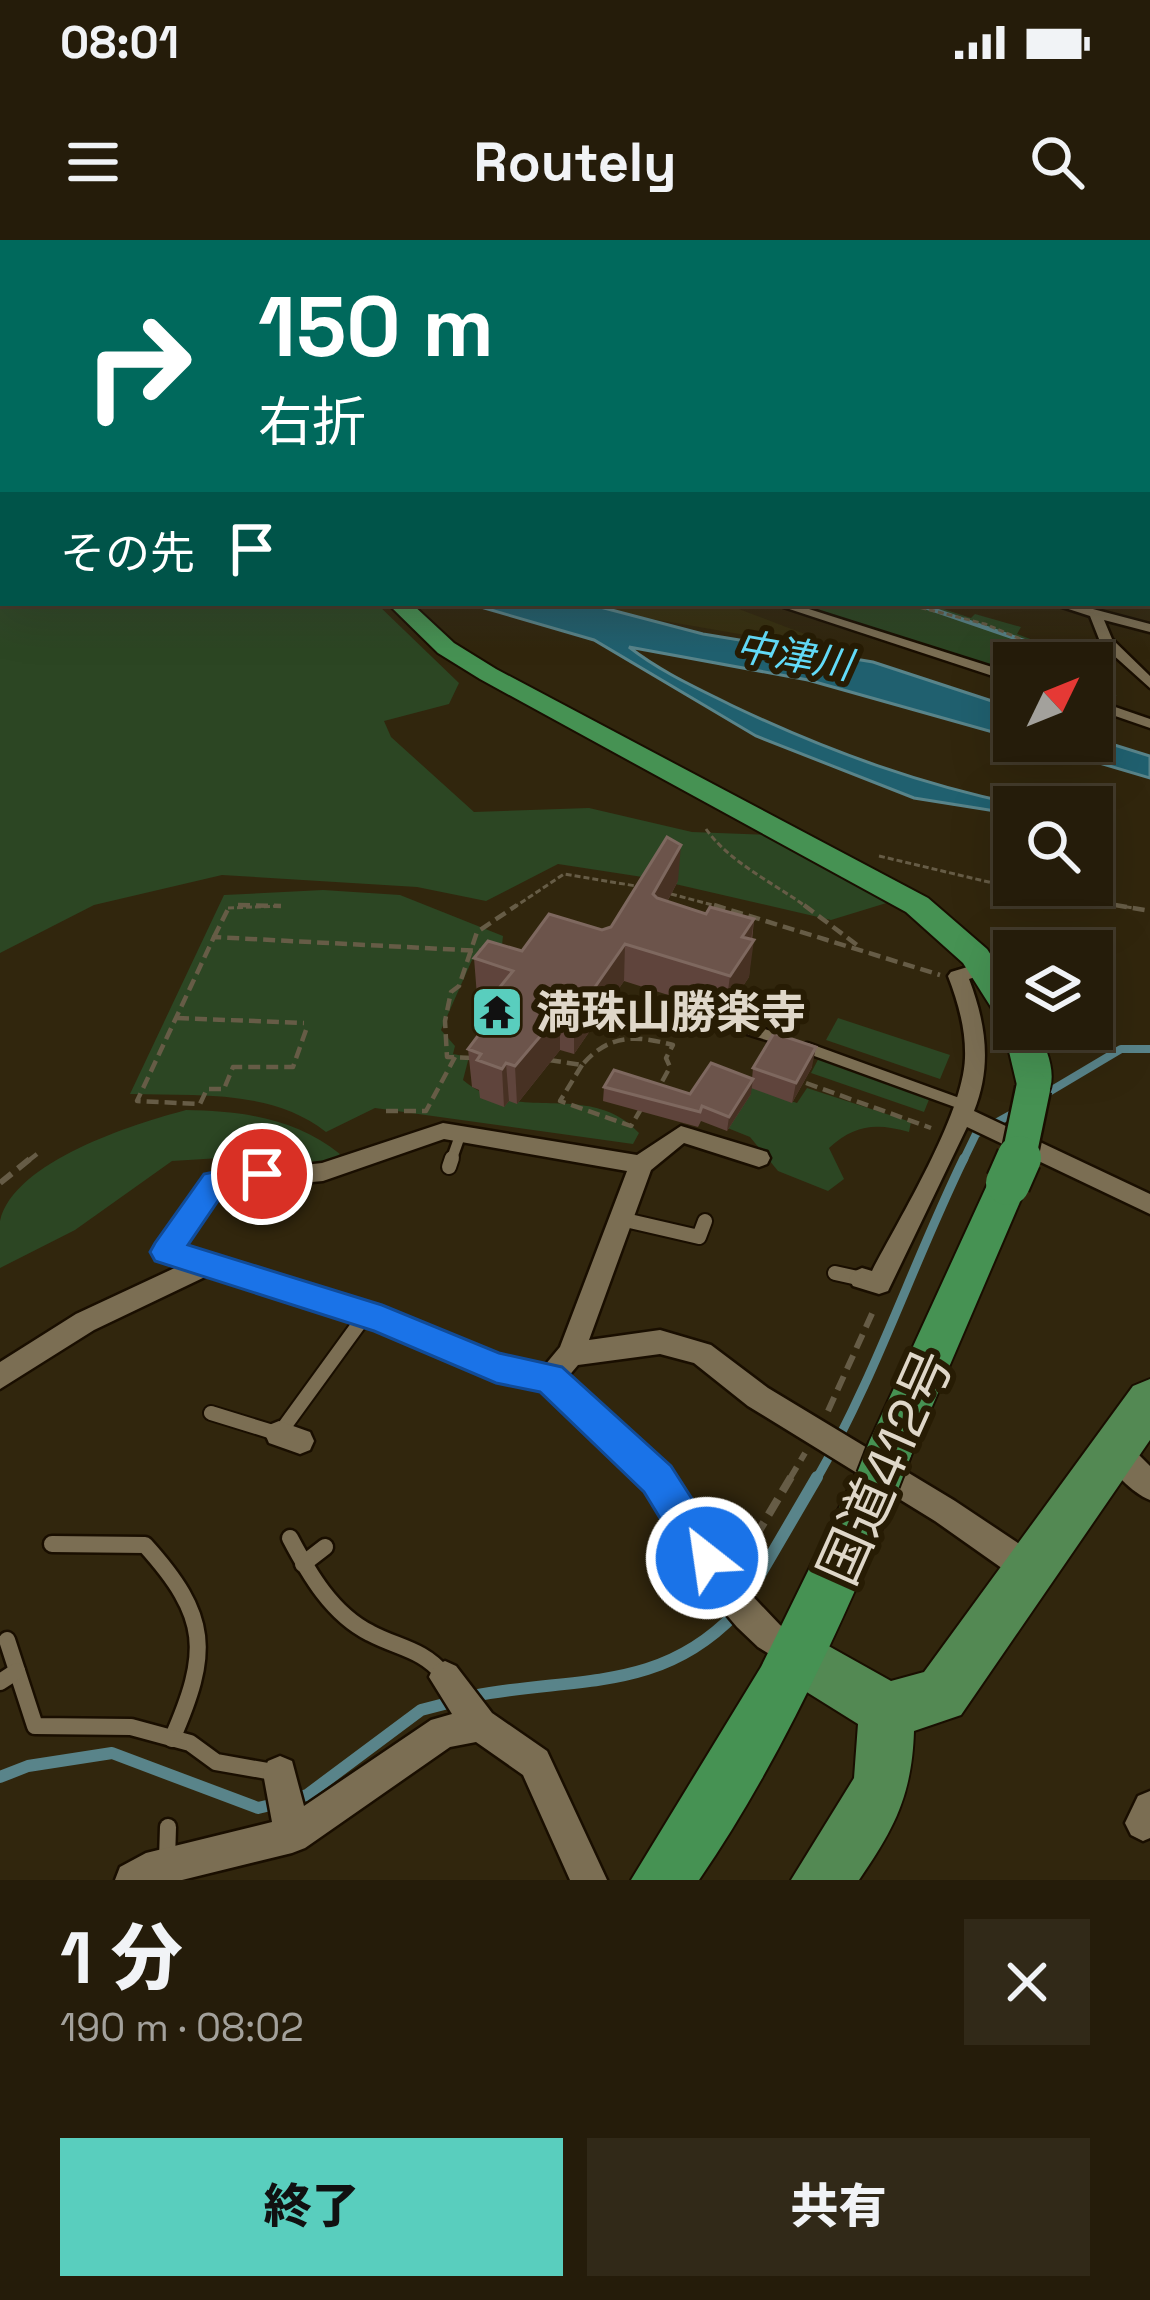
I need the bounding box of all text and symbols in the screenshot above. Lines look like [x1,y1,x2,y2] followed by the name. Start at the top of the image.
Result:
[60,14,179,71] text: 08:01
[474,128,676,197] text: Routely
[60,129,126,195] icon: menu
[1024,129,1090,195] icon: search
[258,273,494,381] text: 150 m
[60,288,216,444] icon: right
[258,388,366,457] text: 右折
[219,516,285,582] icon: arrive
[60,525,195,582] text: その先
[732,621,860,690] water label: 中津川
[993,642,1113,762] north arrow
[993,642,1113,1050] map controls
[993,786,1113,906] button: search
[993,930,1113,1050] button: layers
[469,984,525,1040] temple icon: 満珠山勝楽寺
[536,984,806,1041] place label: 満珠山勝楽寺
[211,1123,313,1225] pin
[229,1141,295,1207] icon: arrive
[803,1339,968,1595] street label: 国道412号
[644,1495,770,1621] position arrow
[60,1912,183,2004] text: 1 分
[964,1919,1090,2045] button: close
[60,2003,304,2052] text: 190 m · 08:02
[60,2138,563,2276] button: 終了
[587,2138,1090,2276] button: 共有

